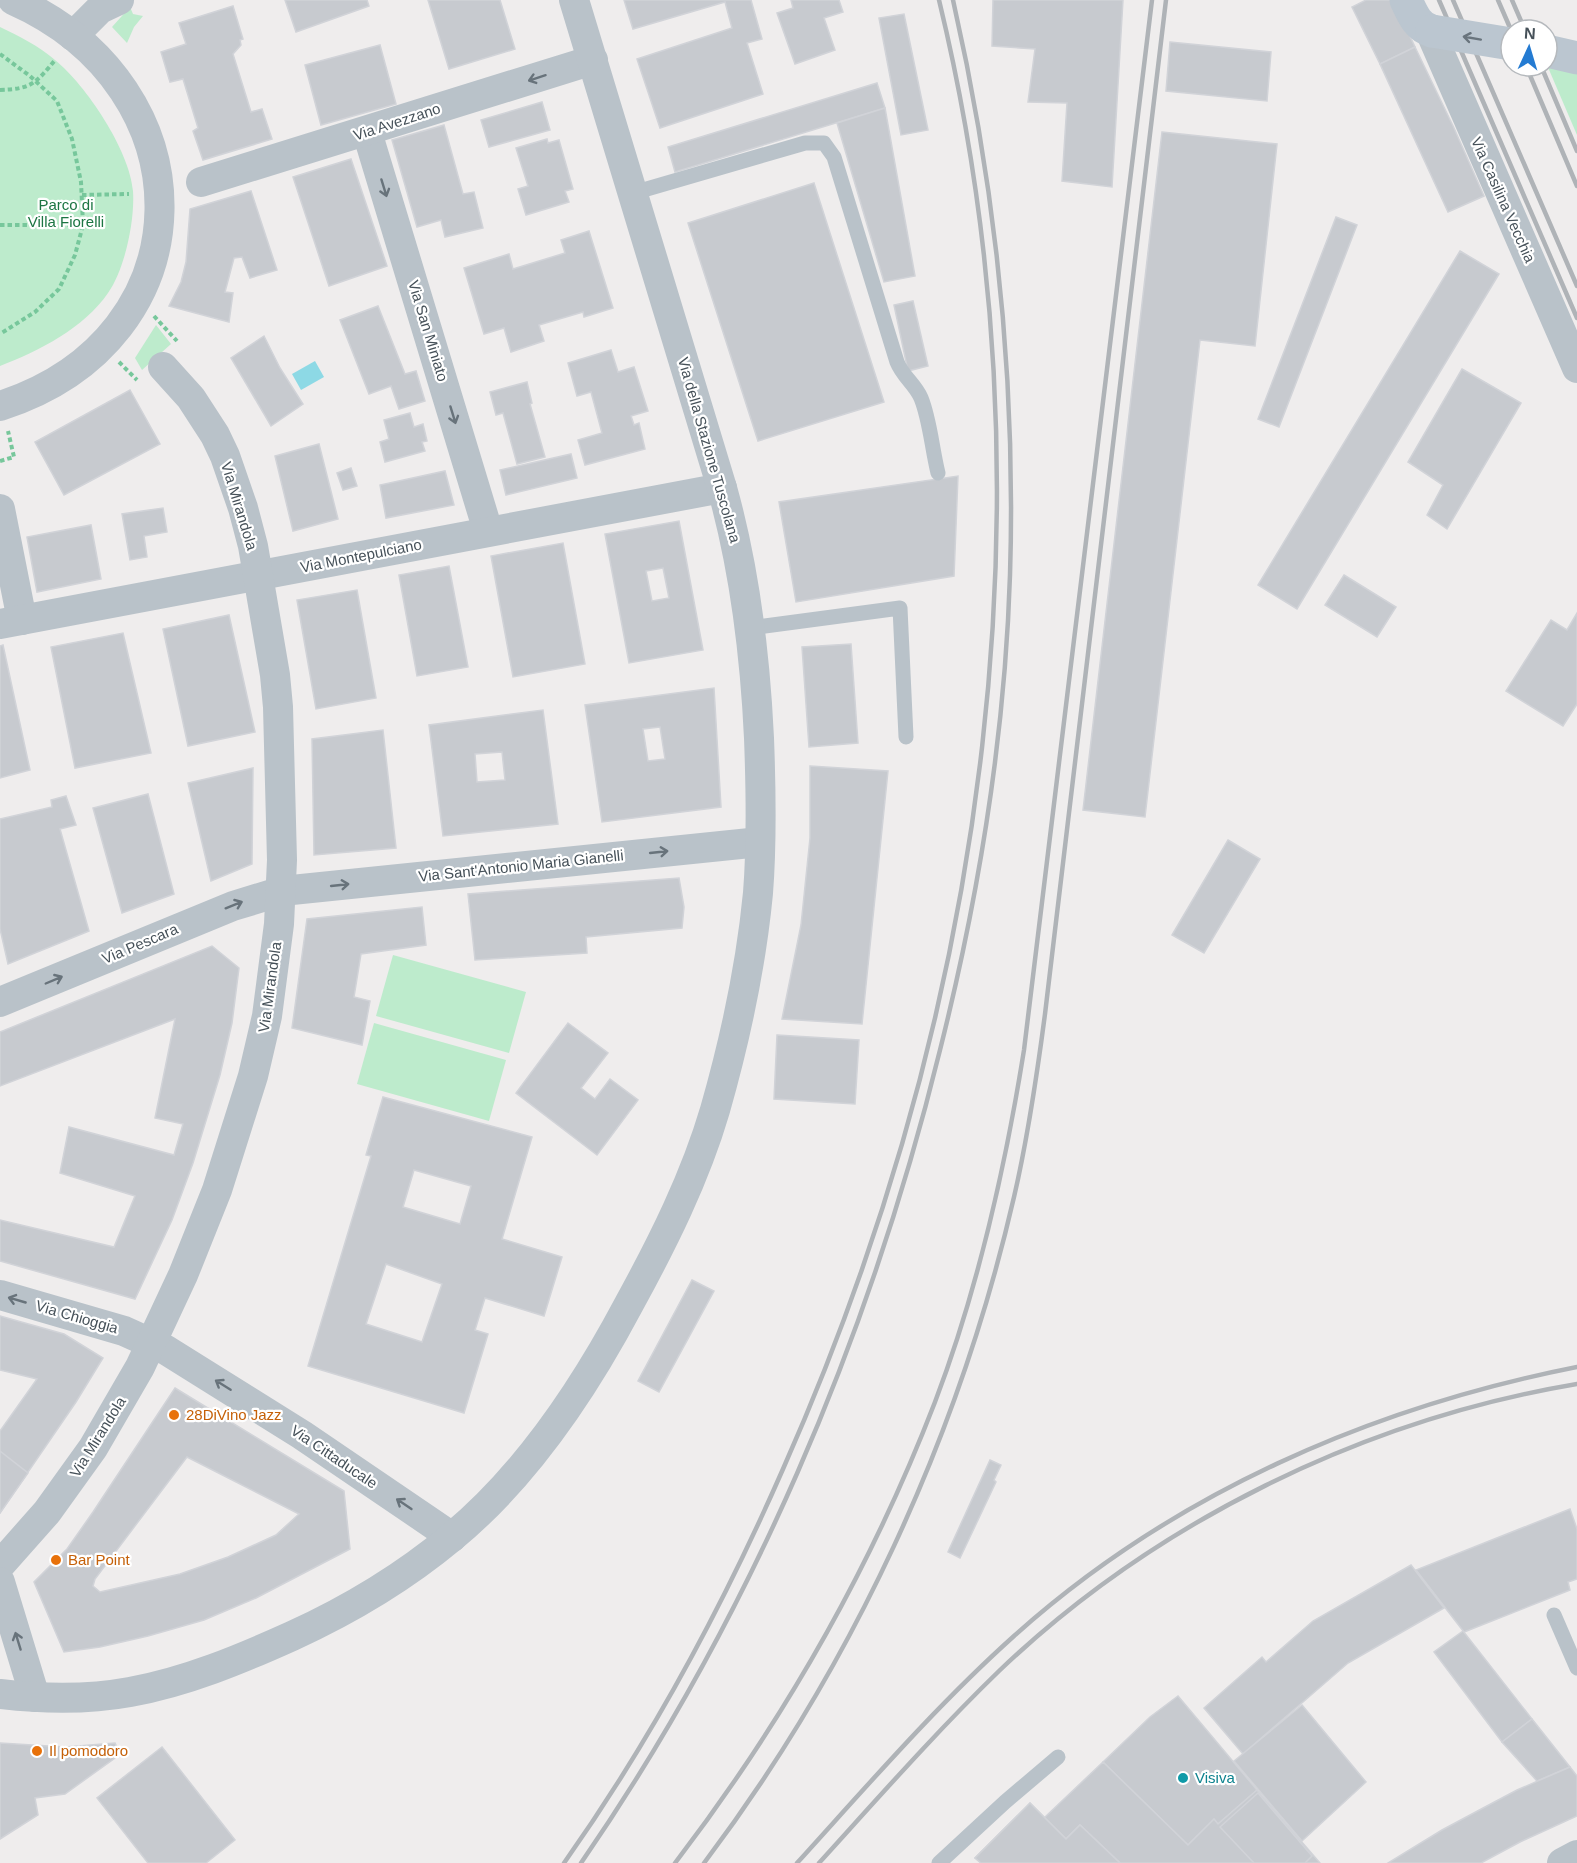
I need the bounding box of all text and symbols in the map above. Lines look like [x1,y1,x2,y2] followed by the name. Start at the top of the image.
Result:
[1499,18,1559,78] north arrow
[1524,25,1536,42] text: N
[1462,32,1482,43] one-way arrow
[528,73,547,84] one-way arrow
[351,99,442,144] street label: Via Avezzano
[1468,134,1539,266] street label: Via Casilina Vecchia
[379,178,390,197] one-way arrow
[28,196,104,230] park label: Parco di Villa Fiorelli
[405,278,452,383] street label: Via San Miniato
[675,355,744,545] street label: Via della Stazione Tuscolana
[448,405,459,424] one-way arrow
[218,460,261,553] street label: Via Mirandola
[299,535,423,576] street label: Via Montepulciano
[418,846,624,885] street label: Via Sant'Antonio Maria Gianelli
[649,846,669,857] one-way arrow
[329,879,349,890] one-way arrow
[224,899,243,910] one-way arrow
[99,920,181,967] street label: Via Pescara
[255,940,284,1033] street label: Via Mirandola
[44,974,63,985] one-way arrow
[8,1293,27,1305] one-way arrow
[34,1297,121,1337] street label: Via Chioggia
[215,1379,232,1391] one-way arrow
[66,1393,129,1480] street label: Via Mirandola
[186,1406,282,1423] place label: 28DiVino Jazz
[167,1408,181,1422] marker: 28DiVino Jazz
[288,1421,381,1492] street label: Via Cittaducale
[396,1498,412,1510] one-way arrow
[68,1551,131,1568] place label: Bar Point
[49,1553,63,1567] marker: Bar Point
[12,1632,23,1651] one-way arrow
[49,1742,128,1759] place label: Il pomodoro
[30,1744,44,1758] marker: Il pomodoro
[1195,1769,1235,1786] place label: Visiva
[1176,1771,1190,1785] marker: Visiva

